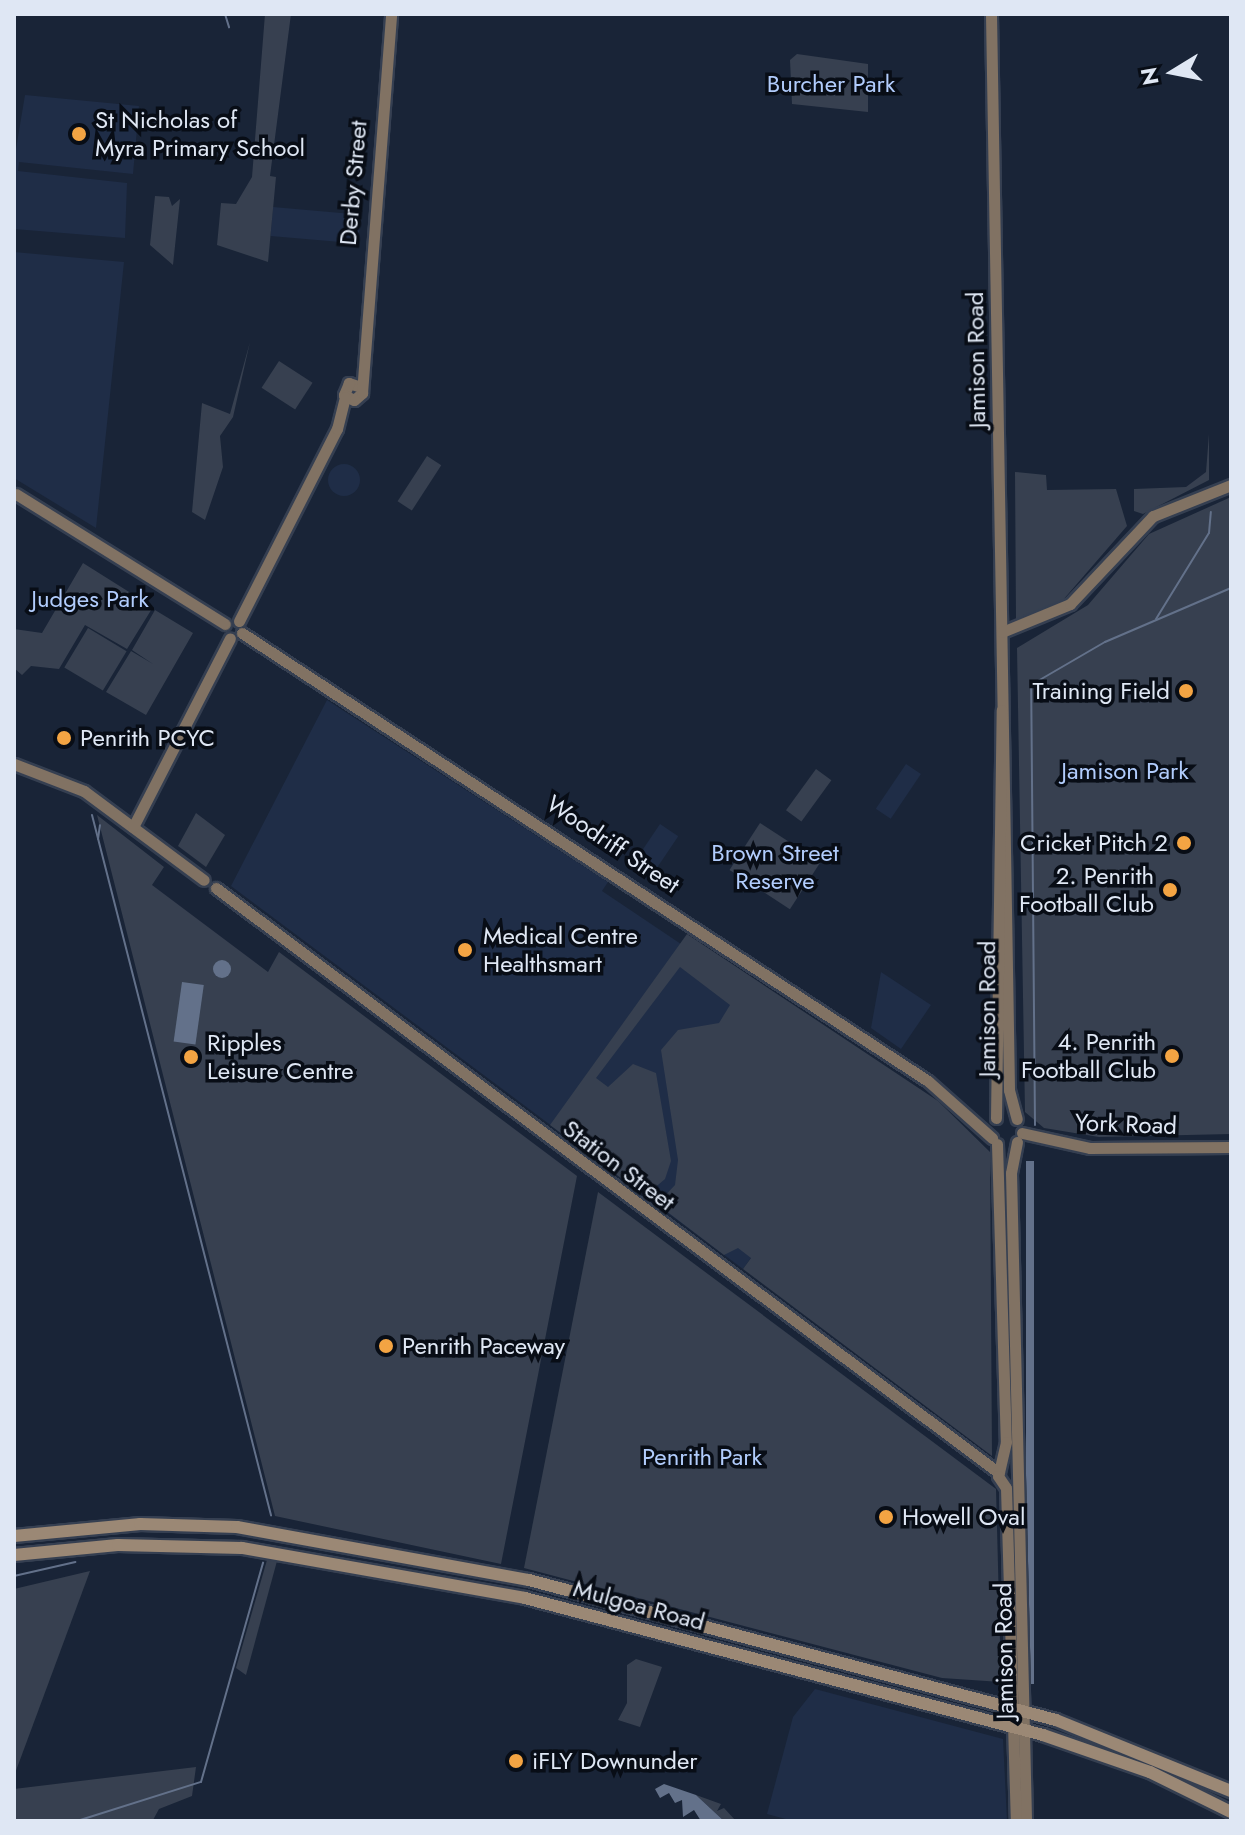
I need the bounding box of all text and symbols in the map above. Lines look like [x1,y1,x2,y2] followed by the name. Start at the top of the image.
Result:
[1133,32,1213,112] north arrow
[1132,65,1167,88] text: N
[767,70,895,98] park label: Burcher Park
[95,106,305,162] place label: St Nicholas of Myra Primary School
[333,119,373,247] street label: Derby Street
[70,125,88,143] marker: St Nicholas of Myra Primary School
[960,291,992,429] street label: Jamison Road
[31,585,149,613] park label: Judges Park
[1033,677,1170,705] place label: Training Field
[1177,682,1195,700] marker: Training Field
[80,724,215,752] place label: Penrith PCYC
[55,729,73,747] marker: Penrith PCYC
[1061,757,1189,785] park label: Jamison Park
[541,789,685,899] street label: Woodriff Street
[1020,829,1168,857] place label: Cricket Pitch 2
[1175,834,1193,852] marker: Cricket Pitch 2
[711,839,839,895] park label: Brown Street Reserve
[1019,862,1154,918] place label: 2. Penrith Football Club
[1161,881,1179,899] marker: 2. Penrith Football Club
[483,922,638,978] place label: Medical Centre Healthsmart
[454,939,476,961] marker: Medical Centre Healthsmart
[973,941,1001,1077] street label: Jamison Road
[1021,1028,1156,1084] place label: 4. Penrith Football Club
[207,1029,353,1085] place label: Ripples Leisure Centre
[1163,1047,1181,1065] marker: 4. Penrith Football Club
[182,1048,200,1066] marker: Ripples Leisure Centre
[1075,1108,1177,1140] street label: York Road
[557,1114,681,1216] street label: Station Street
[402,1332,565,1360] place label: Penrith Paceway
[377,1337,395,1355] marker: Penrith Paceway
[642,1443,762,1471] park label: Penrith Park
[902,1503,1025,1531] place label: Howell Oval
[877,1508,895,1526] marker: Howell Oval
[570,1574,708,1636] street label: Mulgoa Road
[988,1582,1020,1720] street label: Jamison Road
[532,1747,697,1775] place label: iFLY Downunder
[507,1752,525,1770] marker: iFLY Downunder

